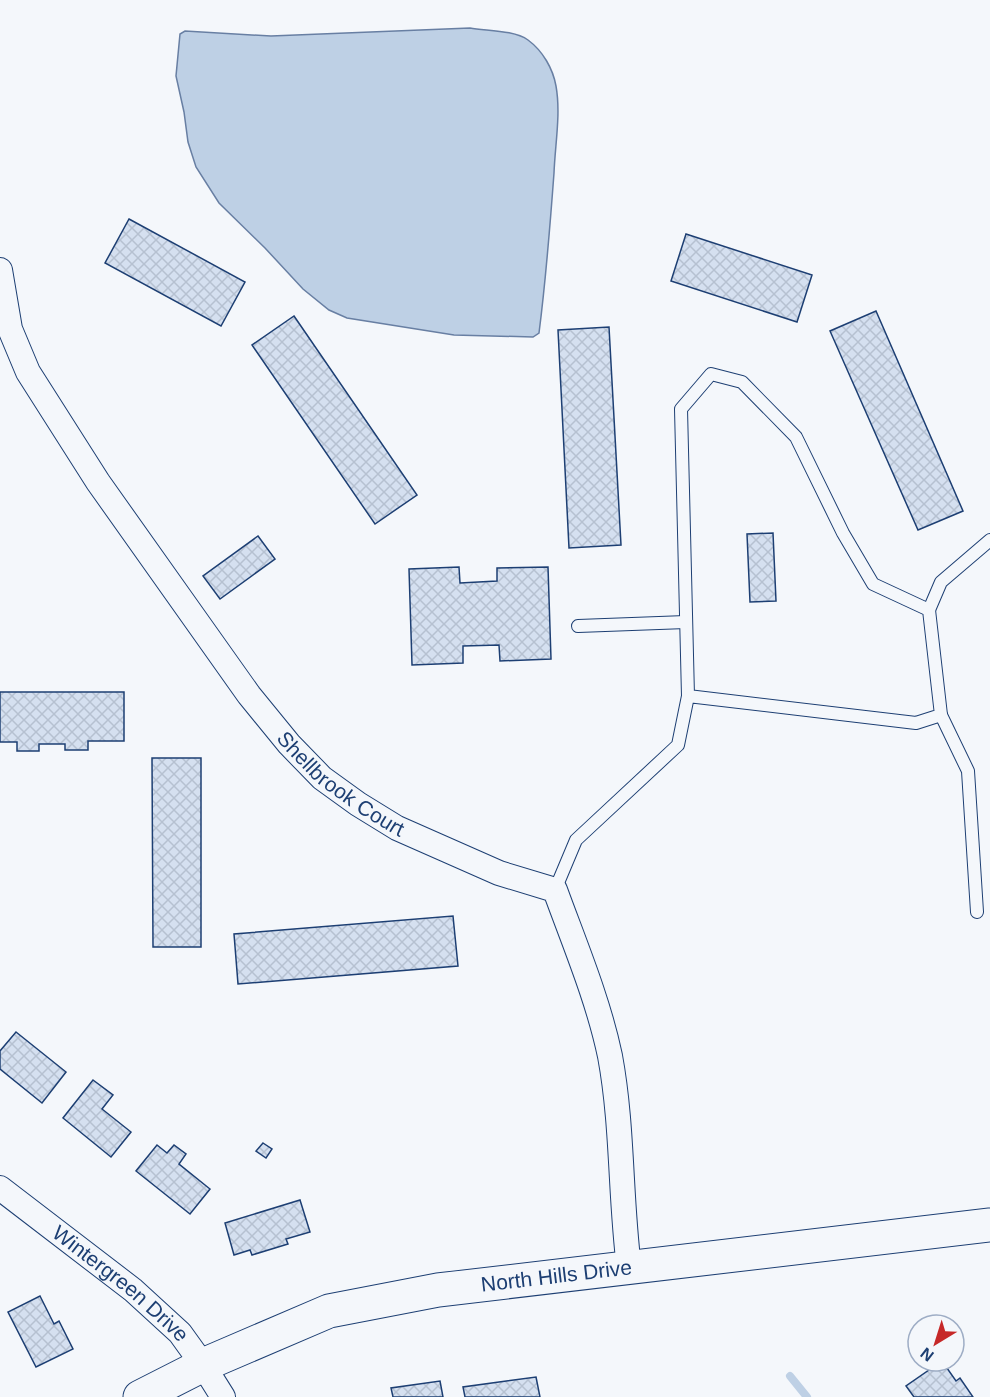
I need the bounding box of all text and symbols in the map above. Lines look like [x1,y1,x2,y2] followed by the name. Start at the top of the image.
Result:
[273,727,408,841] street label: Shellbrook Court
[48,1221,194,1345] street label: Wintergreen Drive
[480,1255,633,1296] street label: North Hills Drive
[906,1313,966,1373] north arrow
[917,1344,937,1365] text: N

